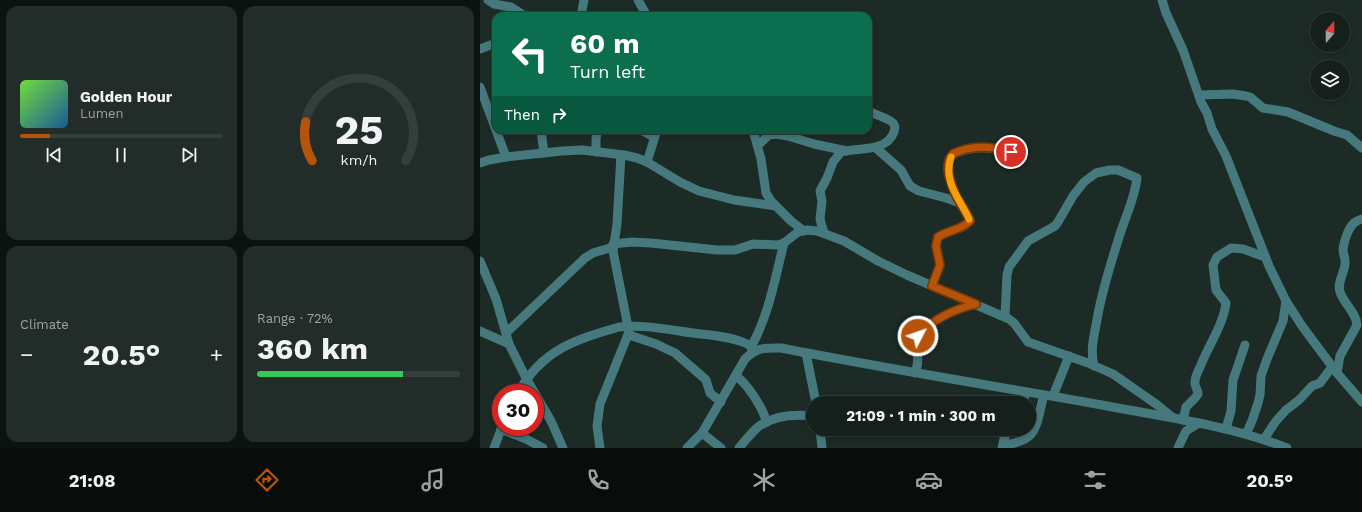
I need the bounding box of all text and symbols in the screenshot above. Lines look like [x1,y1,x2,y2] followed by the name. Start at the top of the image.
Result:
[1310,12,1350,52] north arrow
[1310,12,1350,100] map controls
[570,27,640,60] text: 60 m
[504,28,556,80] icon: left
[1310,60,1350,100] button: layers
[570,61,645,82] text: Turn left
[80,88,172,106] text: Golden Hour
[548,104,570,126] icon: right
[334,105,383,154] text: 25
[80,106,124,121] text: Lumen
[504,106,540,124] text: Then
[994,135,1028,169] pin
[1000,141,1022,163] icon: arrive
[43,144,65,166] icon: previous
[110,144,132,166] icon: pause
[178,144,200,166] icon: next
[340,152,377,168] text: km/h
[257,311,333,326] text: Range · 72%
[897,315,939,357] position arrow
[20,317,69,332] text: Climate
[257,331,368,366] text: 360 km
[83,337,160,372] text: 20.5°
[20,342,33,367] text: −
[210,342,223,367] text: +
[492,384,544,436] speed limit sign: 30
[846,407,996,425] text: 21:09 · 1 min · 300 m
[253,466,281,494] icon: directions
[419,466,447,494] icon: music
[584,466,612,494] icon: phone
[750,466,778,494] icon: climate
[915,466,943,494] icon: car
[1081,466,1109,494] icon: filters
[69,470,116,491] text: 21:08
[1246,470,1293,491] text: 20.5°

